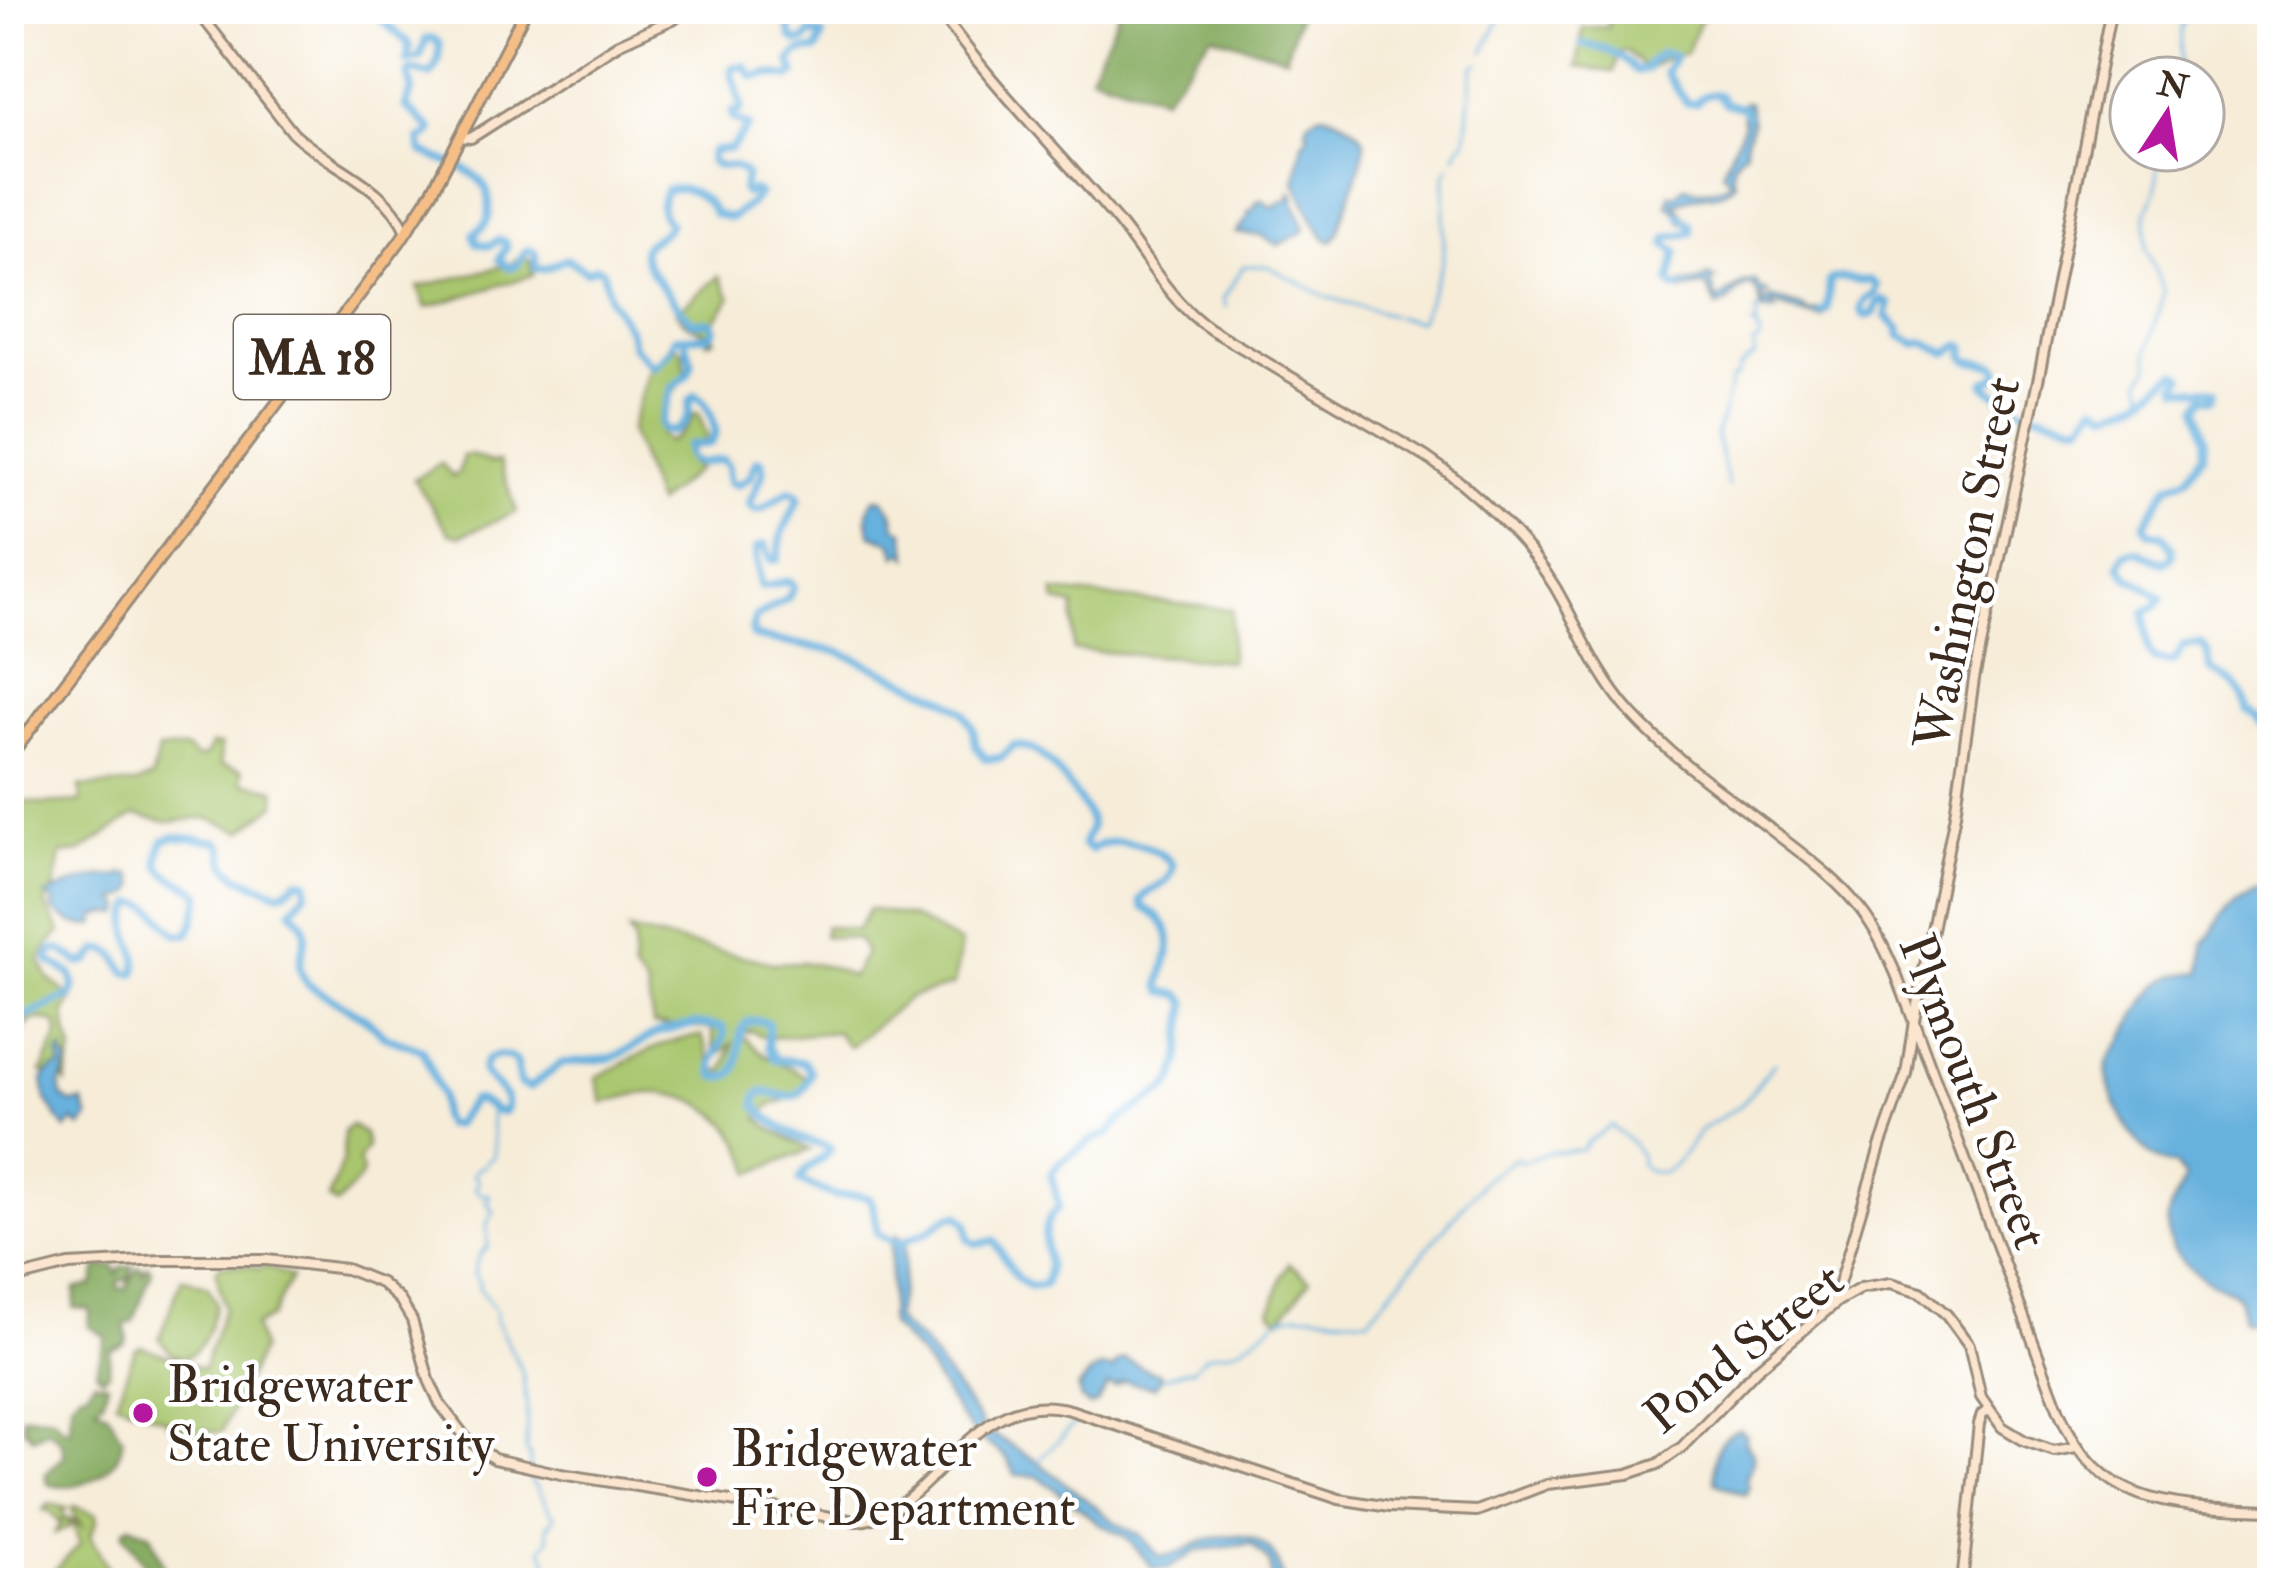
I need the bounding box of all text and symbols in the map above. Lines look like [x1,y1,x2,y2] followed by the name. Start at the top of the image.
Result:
[2107,54,2227,174] north arrow
[2153,63,2192,109] text: N
[234,315,390,399] road number: MA 18
[1900,372,2035,756] street label: Washington Street
[1884,925,2063,1258] street label: Plymouth Street
[1632,1249,1857,1448] street label: Pond Street
[167,1354,496,1477] place label: Bridgewater State University
[130,1400,156,1426] marker: Bridgewater State University
[731,1418,1075,1541] place label: Bridgewater Fire Department
[694,1464,720,1490] marker: Bridgewater Fire Department

